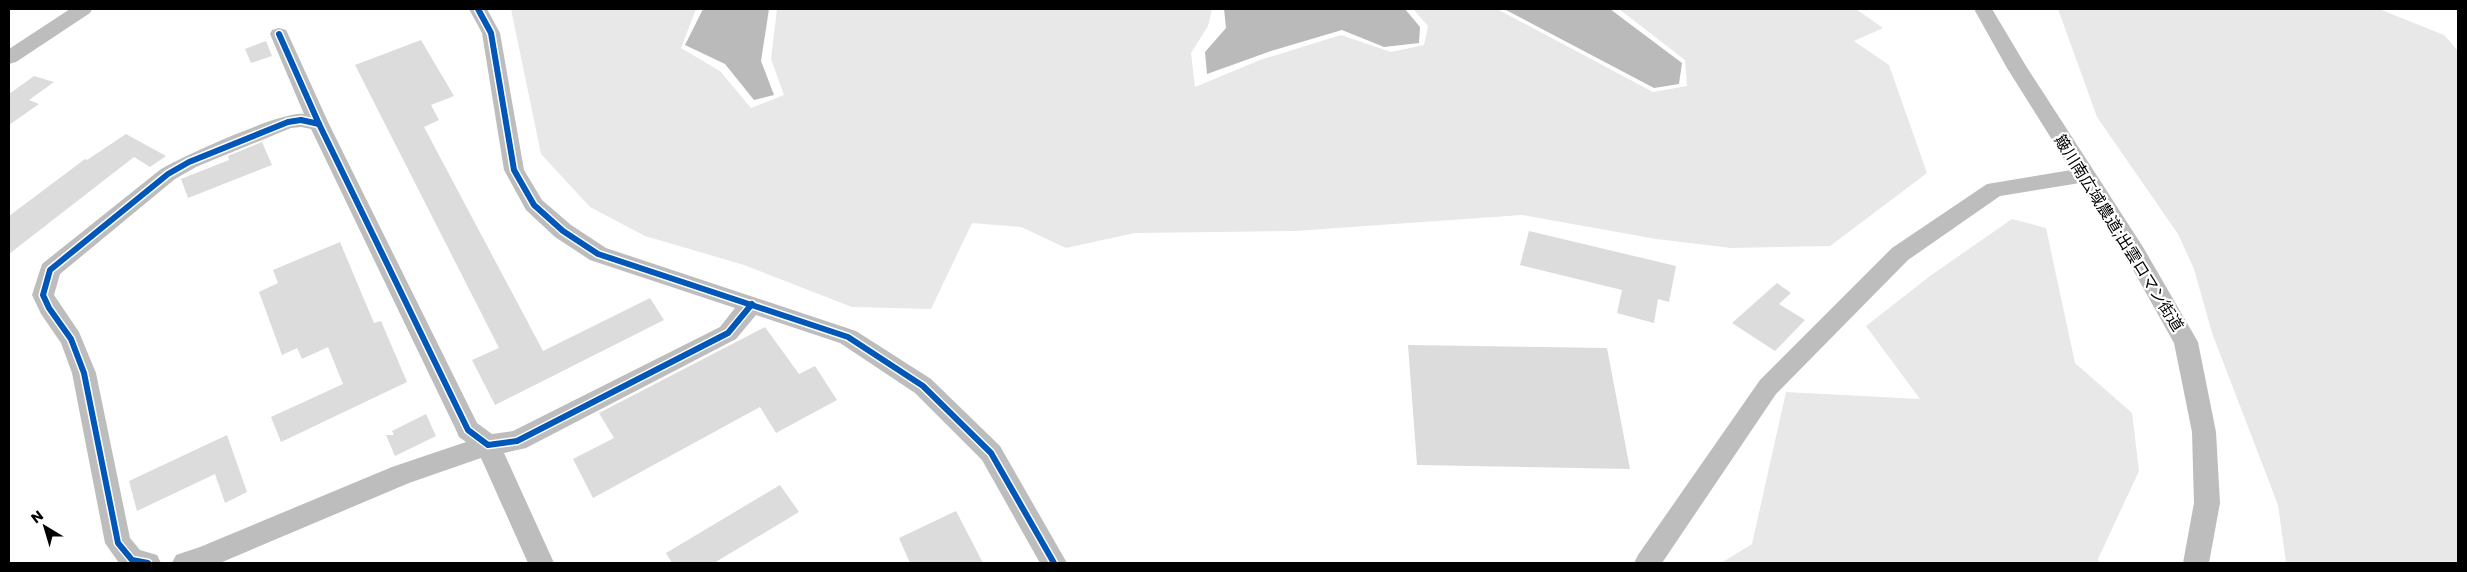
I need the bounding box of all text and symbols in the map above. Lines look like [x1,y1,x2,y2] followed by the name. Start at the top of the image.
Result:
[2049,130,2189,336] street label: 簸川南広域農道;出雲ロマン街道
[20,502,70,552] north arrow
[27,506,47,528] text: N

